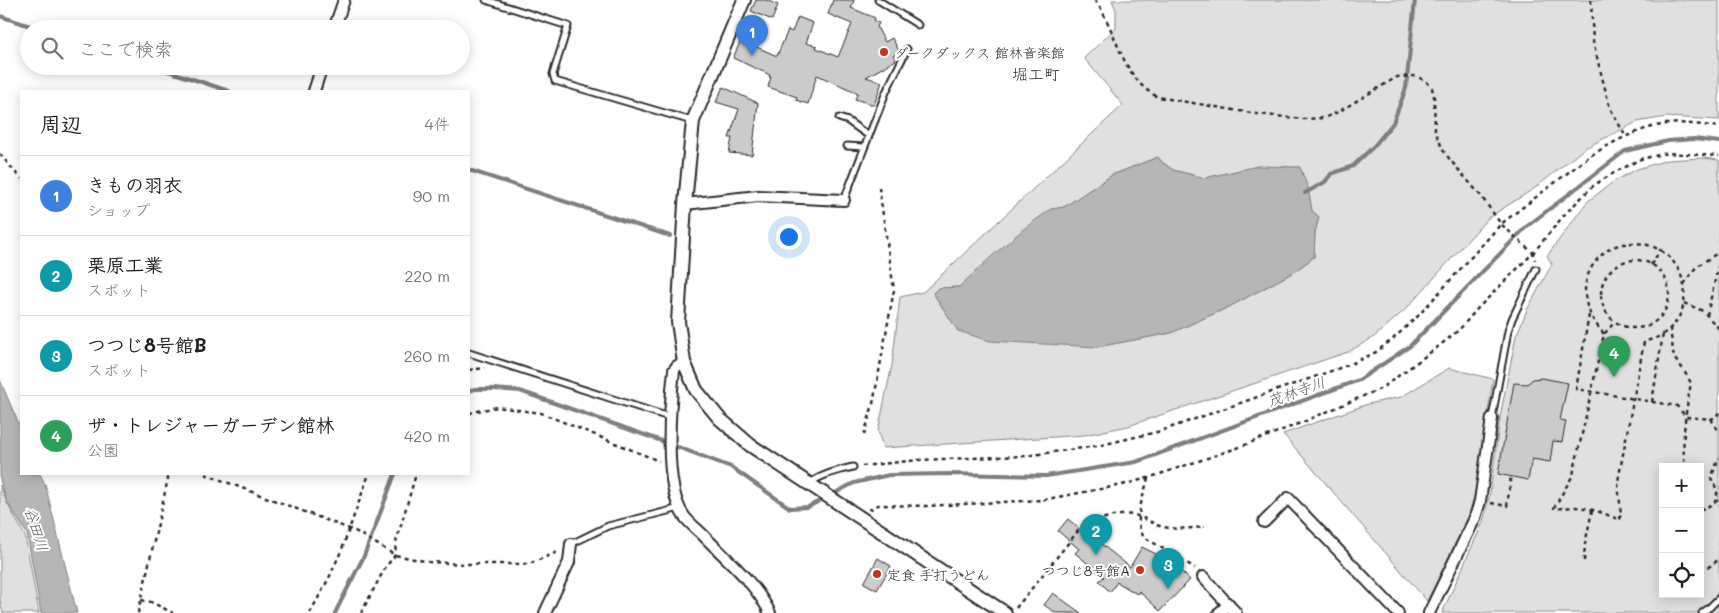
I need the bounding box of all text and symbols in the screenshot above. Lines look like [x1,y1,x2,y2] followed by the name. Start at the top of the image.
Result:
[736,15,768,56] pin: 1
[20,20,470,75] search box
[38,34,66,62] icon: search
[78,36,173,61] text: ここで検索
[894,43,1065,62] place label: ダークダックス 館林音楽館
[878,46,890,58] marker: ダークダックス 館林音楽館
[1012,63,1060,84] district label: 堀工町
[40,110,82,137] text: 周辺
[425,113,450,134] text: 4件
[87,172,182,197] text: きもの羽衣
[52,185,60,206] text: 1
[413,185,450,206] text: 90 m
[87,199,150,220] text: ショップ
[776,224,802,250] your location
[87,252,163,277] text: 栗原工業
[52,265,60,286] text: 2
[404,265,450,286] text: 220 m
[87,279,151,300] text: スポット
[87,332,207,357] text: つつじ8号館B
[1598,336,1630,377] pin: 4
[51,345,61,366] text: 3
[404,345,450,366] text: 260 m
[87,359,151,380] text: スポット
[1264,371,1328,411] water label: 茂林寺川
[87,412,334,437] text: ザ・トレジャーガーデン館林
[51,425,61,446] text: 4
[404,425,450,446] text: 420 m
[87,439,119,460] text: 公園
[1659,463,1704,598] map controls
[1659,463,1704,508] button: +
[21,505,53,553] water label: 谷田川
[1659,508,1704,553] button: −
[1080,514,1112,555] pin: 2
[1152,548,1184,589] pin: 3
[1659,553,1704,598] button: locate
[1042,561,1130,580] place label: つつじ8号館A
[1134,564,1146,576] marker: つつじ8号館A
[887,565,990,584] place label: 定食 手打うどん
[871,568,883,580] marker: 定食 手打うどん

